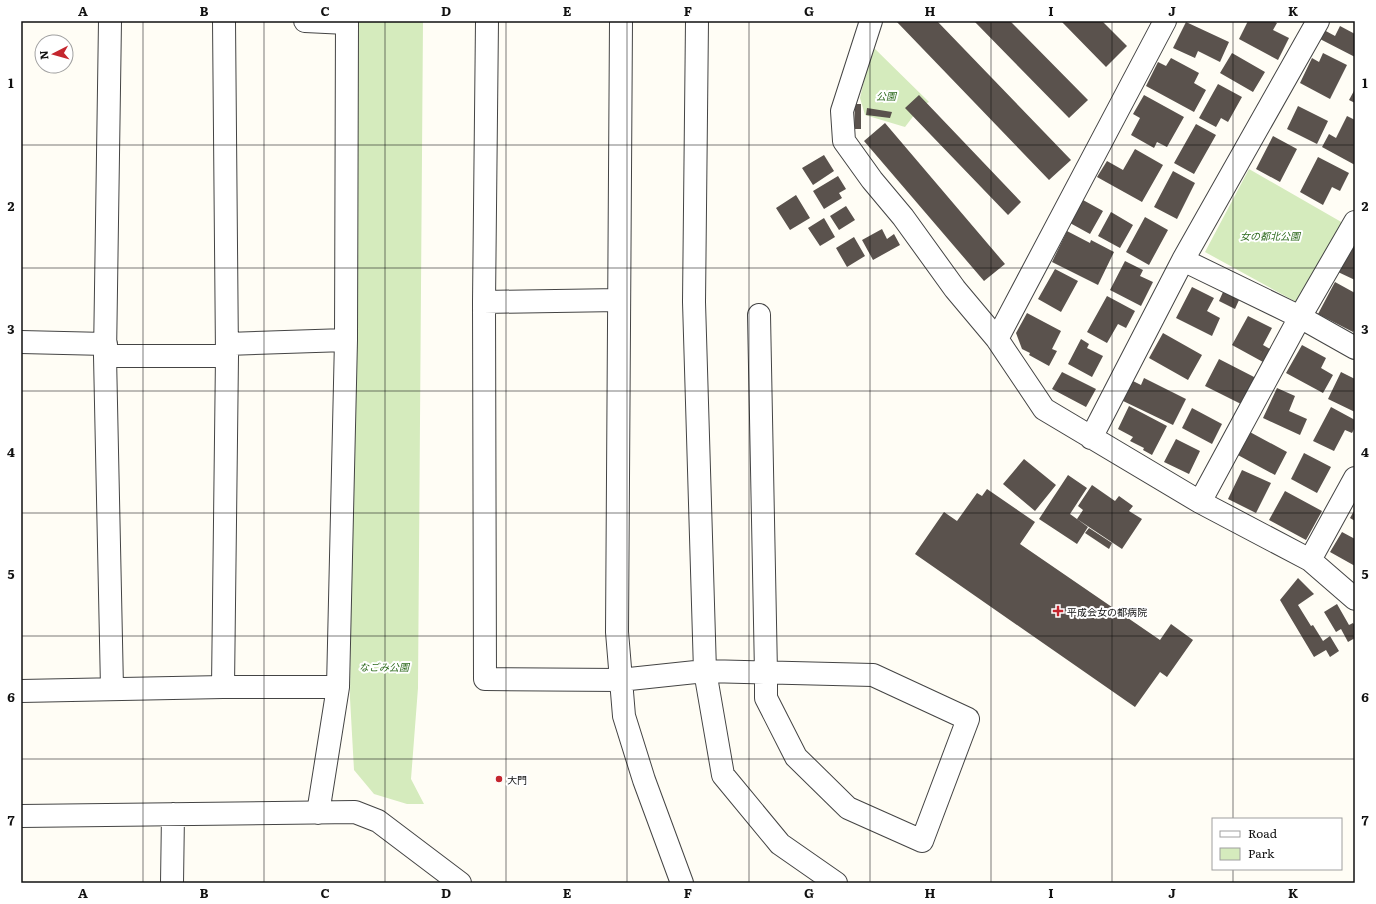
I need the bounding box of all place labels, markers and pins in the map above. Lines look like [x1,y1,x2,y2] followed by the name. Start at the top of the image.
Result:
[1067,604,1147,619] place label: 平成会女の都病院
[1052,605,1064,617] marker: 平成会女の都病院
[507,772,527,787] place label: 大門
[494,774,504,784] marker: 大門

